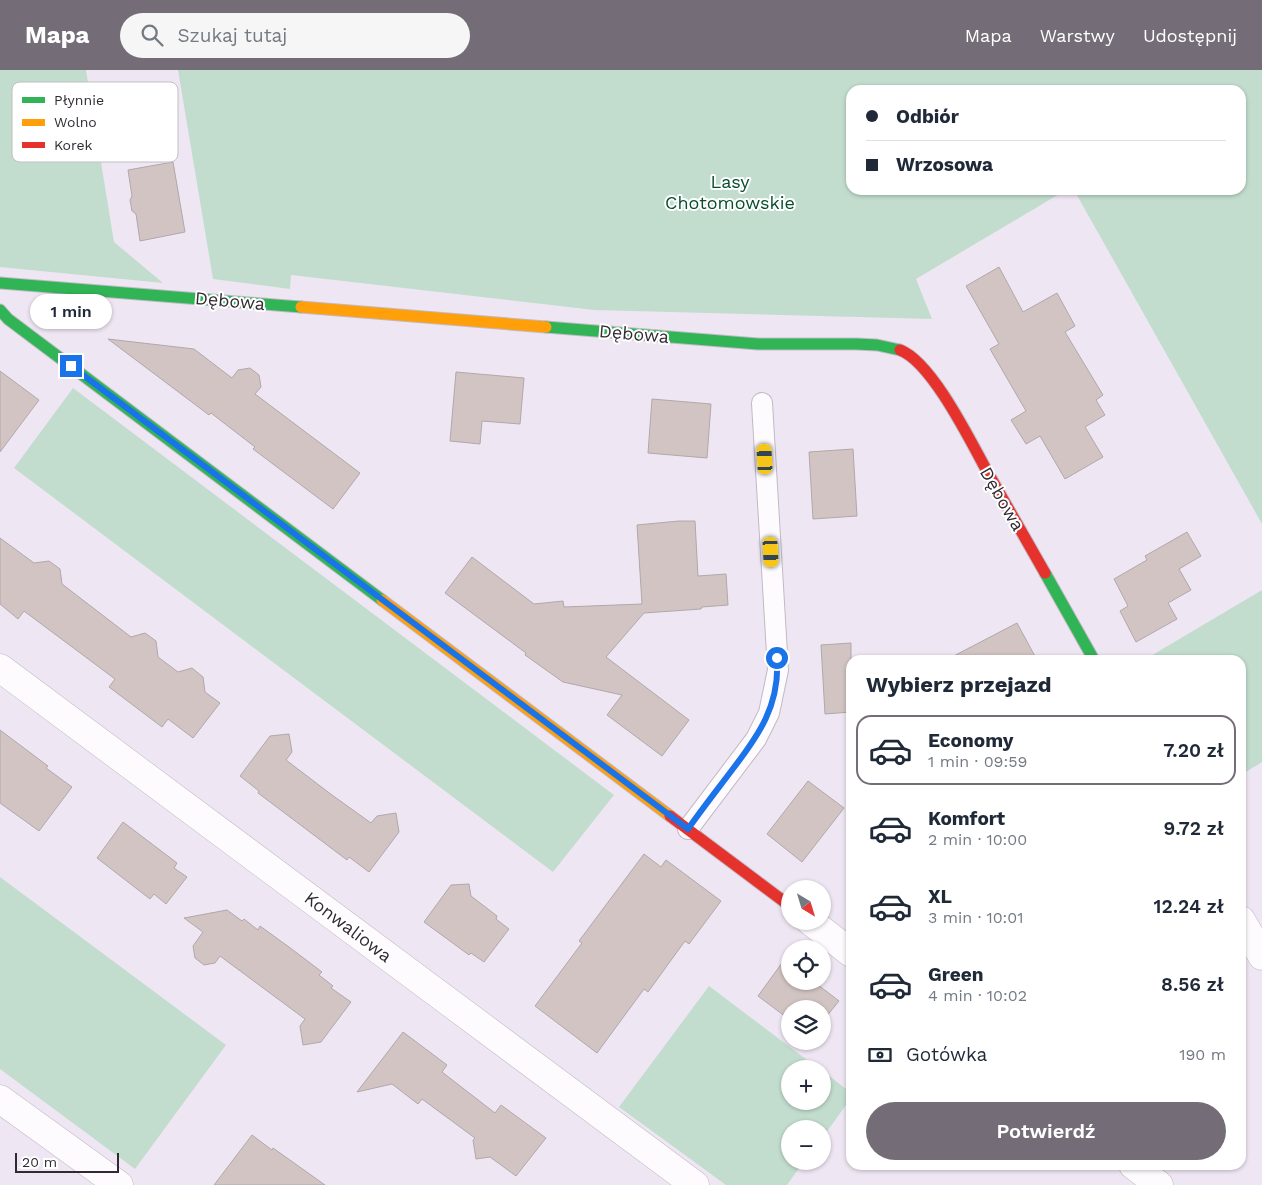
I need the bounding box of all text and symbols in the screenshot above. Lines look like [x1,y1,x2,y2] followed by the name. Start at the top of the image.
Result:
[120,13,470,58] search box
[25,21,90,49] text: Mapa
[138,21,166,49] icon: search
[178,24,287,47] text: Szukaj tutaj
[965,25,1012,46] text: Mapa
[1040,25,1115,46] text: Warstwy
[1143,25,1237,46] text: Udostępnij
[12,82,178,162] legend
[54,92,104,108] text: Płynnie
[896,105,959,128] text: Odbiór
[54,114,97,130] text: Wolno
[54,137,93,153] text: Korek
[896,153,993,176] text: Wrzosowa
[665,171,795,213] park label: Lasy Chotomowskie
[194,287,266,314] street label: Dębowa
[30,294,112,328] callout: 1 min
[50,302,92,321] text: 1 min
[598,320,670,347] street label: Dębowa
[60,355,82,377] route end
[756,444,773,474] car
[976,463,1029,534] street label: Dębowa
[762,537,779,567] car
[766,647,788,669] route start
[866,672,1051,697] text: Wybierz przejazd
[868,728,913,773] icon: car
[928,729,1013,752] text: Economy
[1163,739,1224,762] text: 7.20 zł
[928,752,1027,771] text: 1 min · 09:59
[868,806,913,851] icon: car
[928,807,1005,830] text: Komfort
[1164,817,1224,840] text: 9.72 zł
[928,830,1027,849] text: 2 min · 10:00
[781,880,831,930] north arrow
[781,880,831,1170] map controls
[868,884,913,929] icon: car
[928,885,952,908] text: XL
[301,887,396,966] street label: Konwaliowa
[1154,895,1224,918] text: 12.24 zł
[928,908,1024,927] text: 3 min · 10:01
[781,940,831,990] button: locate
[868,962,913,1007] icon: car
[928,963,984,986] text: Green
[1161,973,1224,996] text: 8.56 zł
[928,986,1027,1005] text: 4 min · 10:02
[781,1000,831,1050] button: layers
[866,1041,894,1069] icon: cash
[906,1043,987,1066] text: Gotówka
[1179,1045,1226,1064] text: 190 m
[781,1060,831,1110] button: +
[866,1102,1226,1160] button: Potwierdź
[781,1120,831,1170] button: −
[15,1150,119,1173] scale bar
[22,1154,57,1170] text: 20 m

